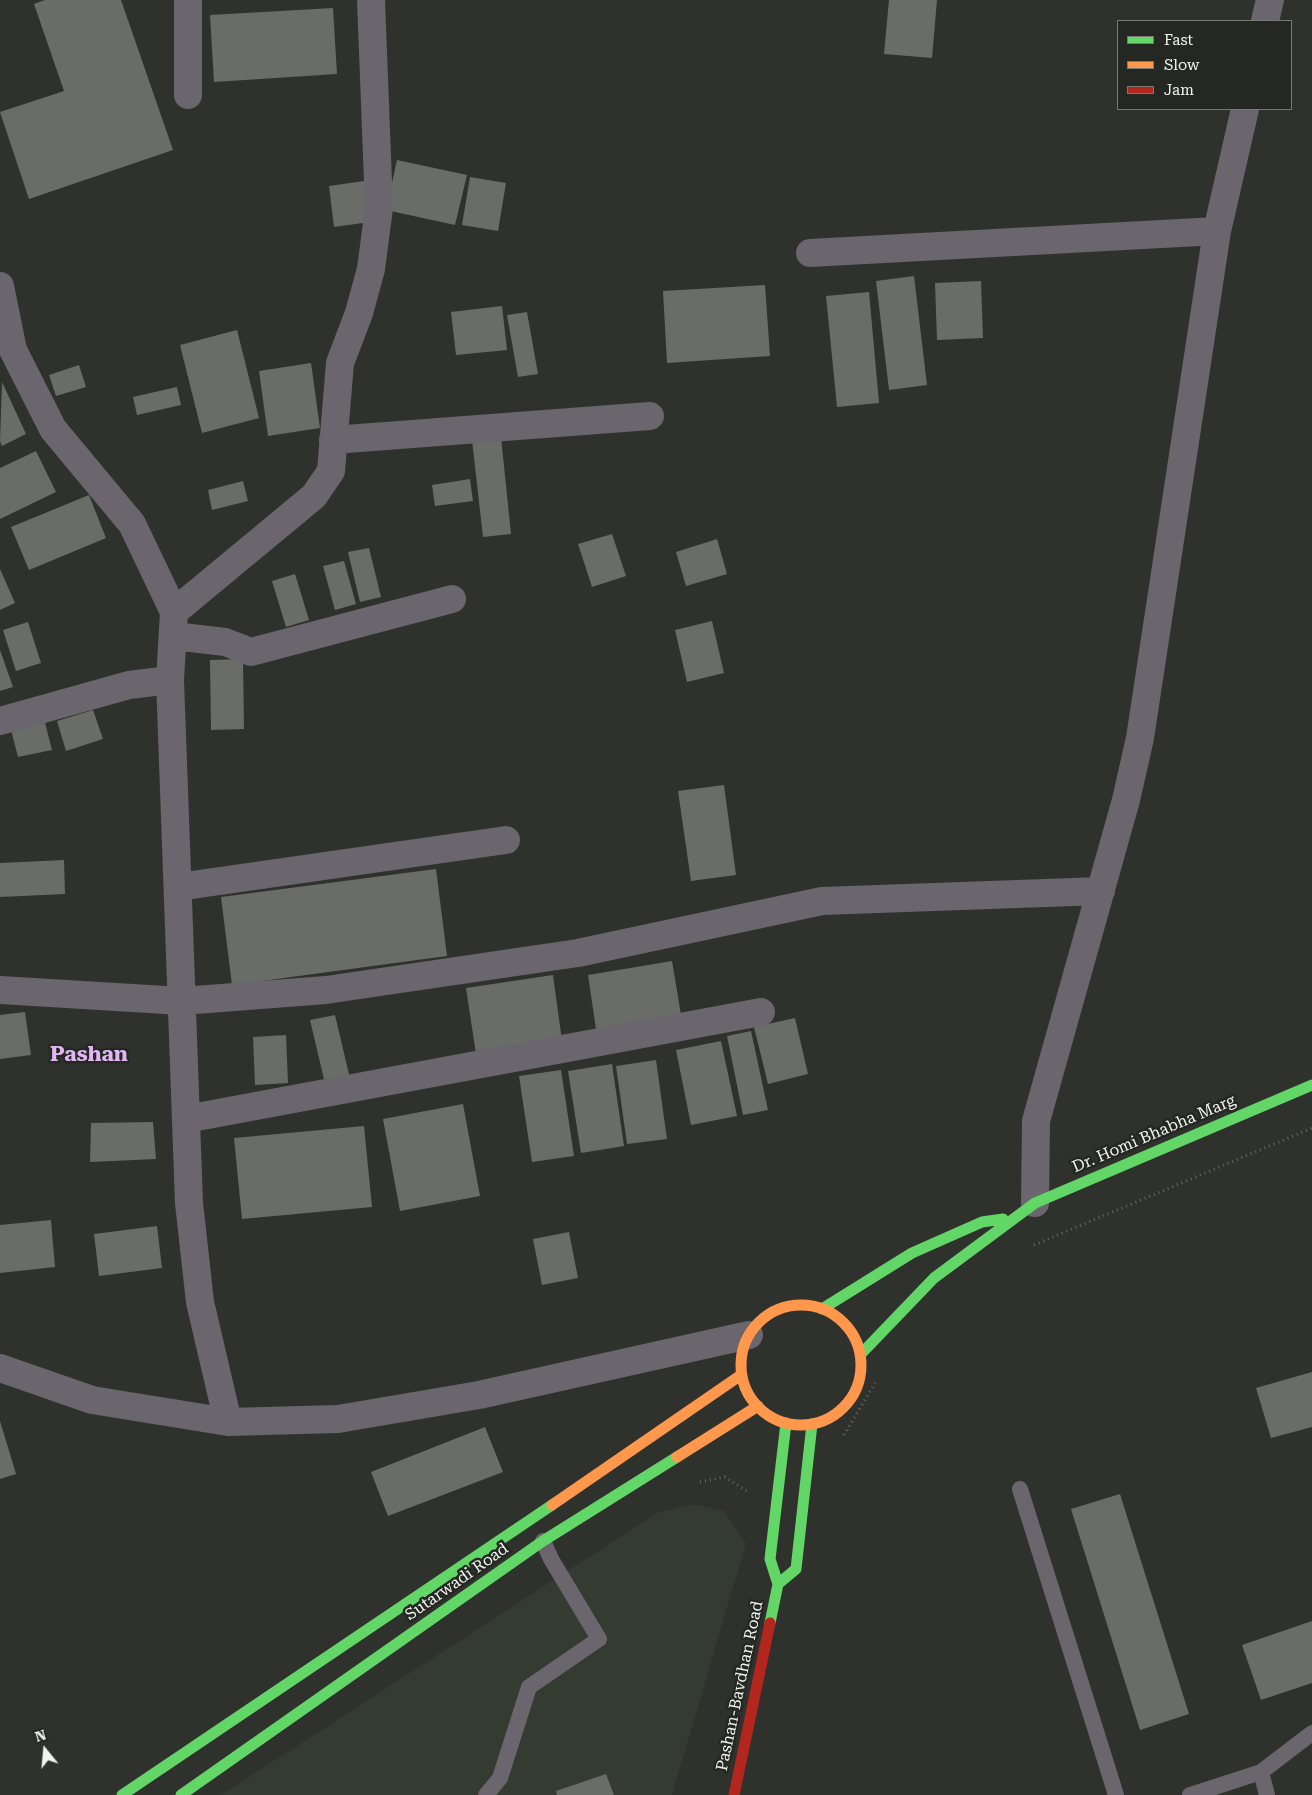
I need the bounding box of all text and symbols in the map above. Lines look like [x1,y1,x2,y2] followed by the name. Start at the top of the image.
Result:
[1117,20,1292,110] legend
[1164,31,1193,49] text: Fast
[1164,56,1199,74] text: Slow
[1164,81,1194,99] text: Jam
[50,1042,128,1068] district label: Pashan
[1069,1091,1239,1177] street label: Dr. Homi Bhabha Marg
[402,1539,512,1625] street label: Sutarwadi Road
[713,1599,767,1773] street label: Pashan-Bavdhan Road
[20,1725,70,1775] north arrow
[33,1726,48,1745] text: N

